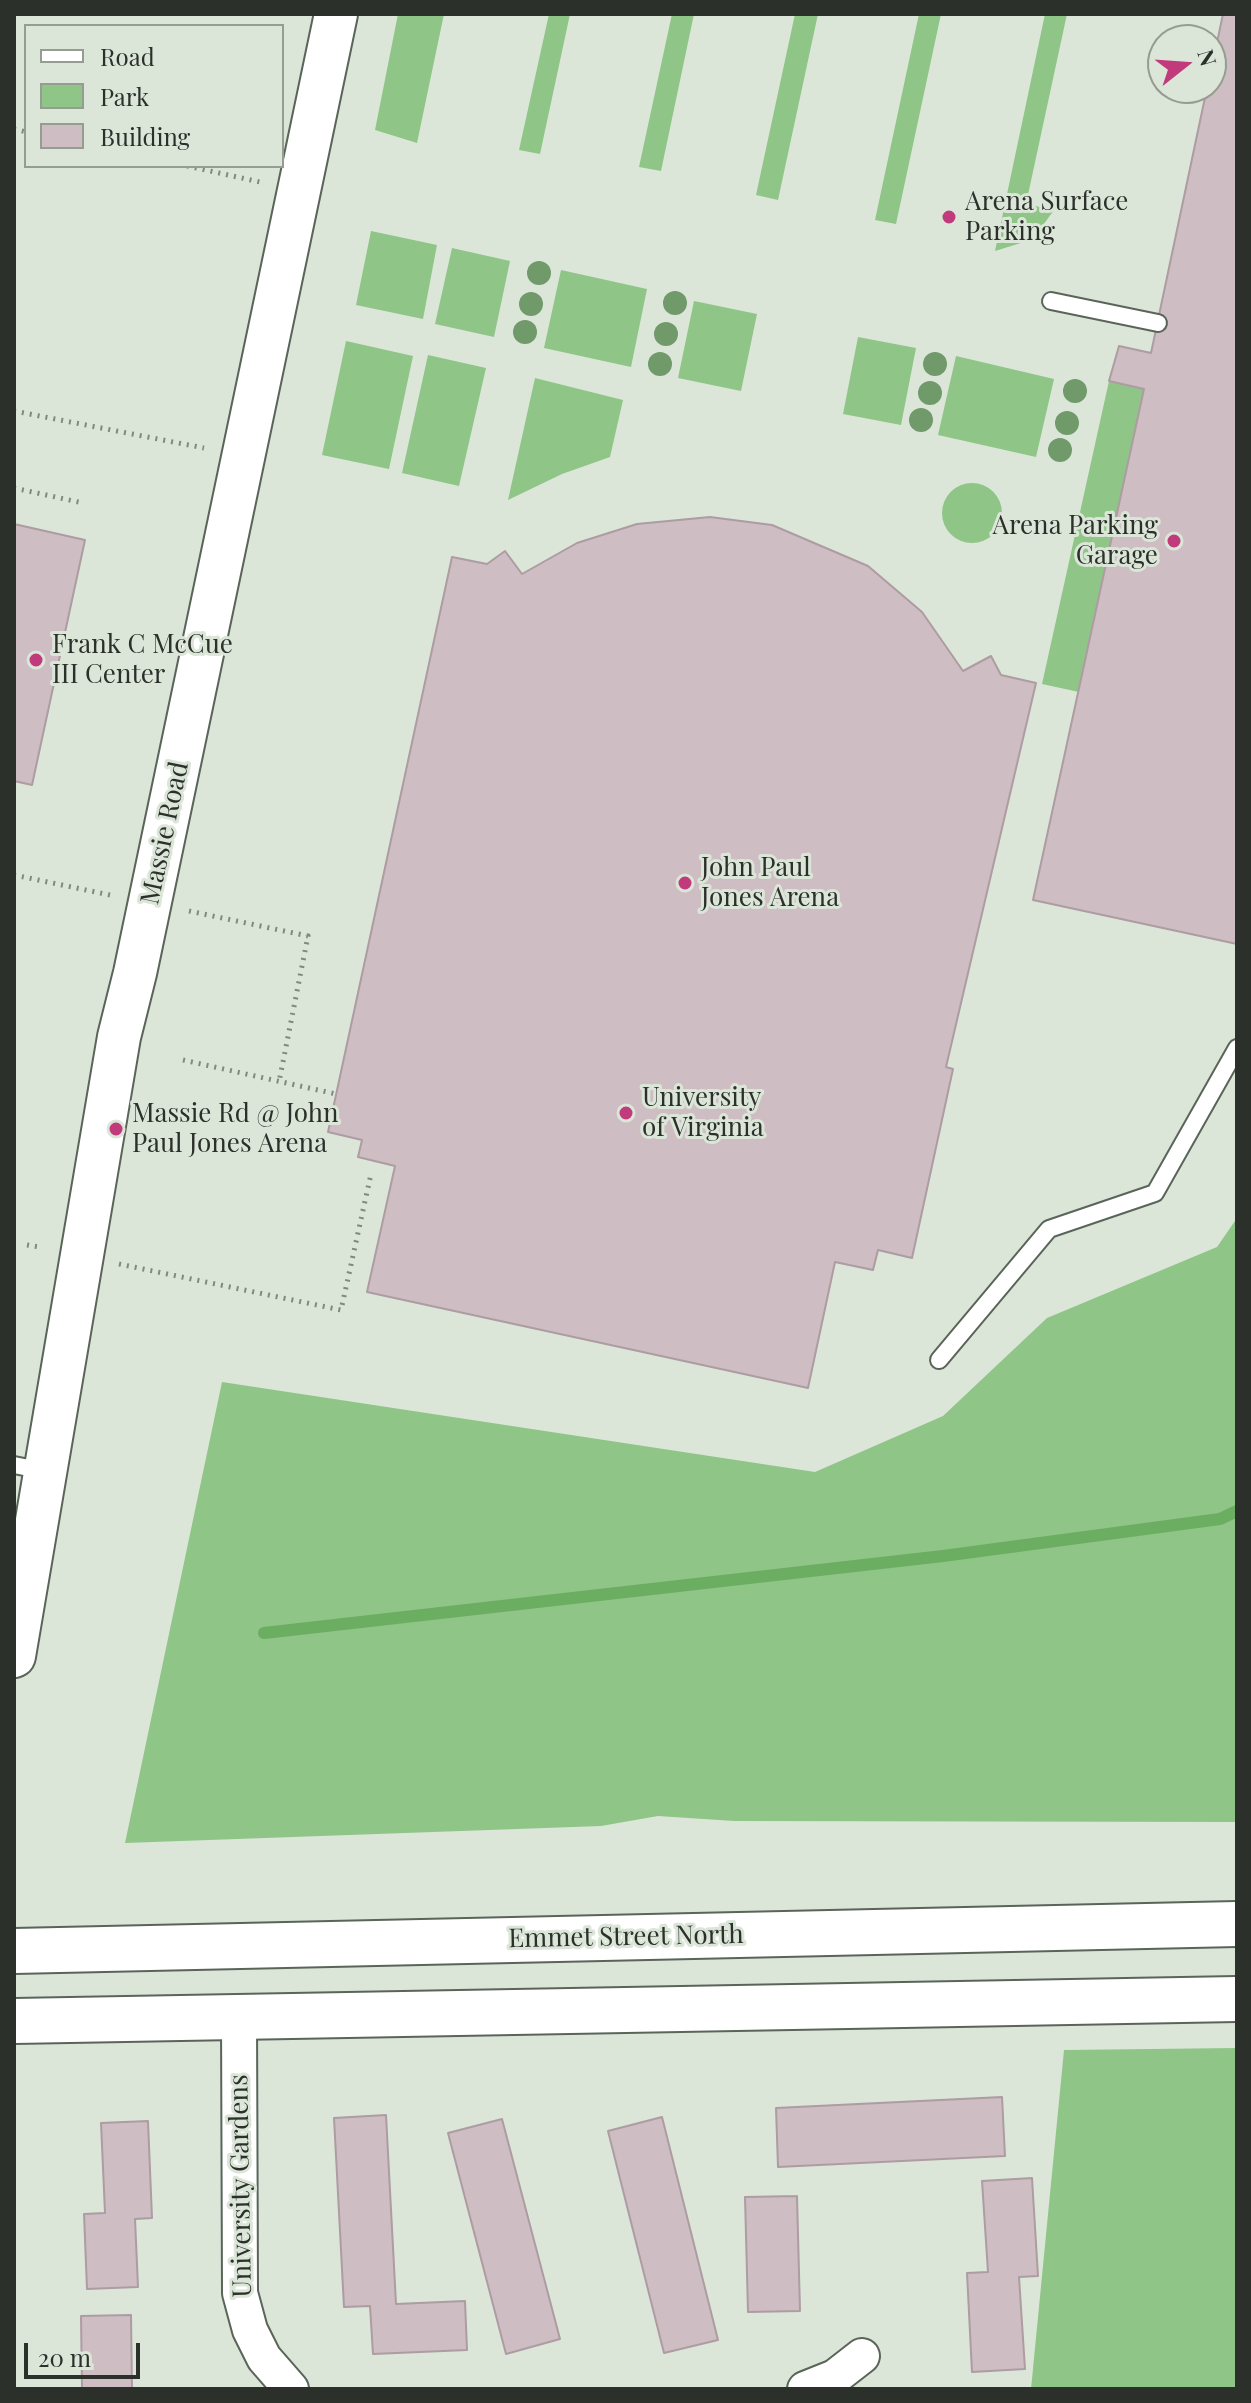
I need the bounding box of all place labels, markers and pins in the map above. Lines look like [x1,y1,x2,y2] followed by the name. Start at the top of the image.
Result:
[965,186,1129,248] place label: Arena Surface Parking
[940,208,958,226] marker: Arena Surface Parking
[993,510,1158,572] place label: Arena Parking Garage
[1165,532,1183,550] marker: Arena Parking Garage
[52,629,233,690] place label: Frank C McCue III Center
[27,651,45,669] marker: Frank C McCue III Center
[701,852,839,914] place label: John Paul Jones Arena
[676,874,694,892] marker: John Paul Jones Arena
[642,1082,764,1144] place label: University of Virginia
[132,1098,338,1160] place label: Massie Rd @ John Paul Jones Arena
[617,1104,635,1122] marker: University of Virginia
[107,1120,125,1138] marker: Massie Rd @ John Paul Jones Arena

